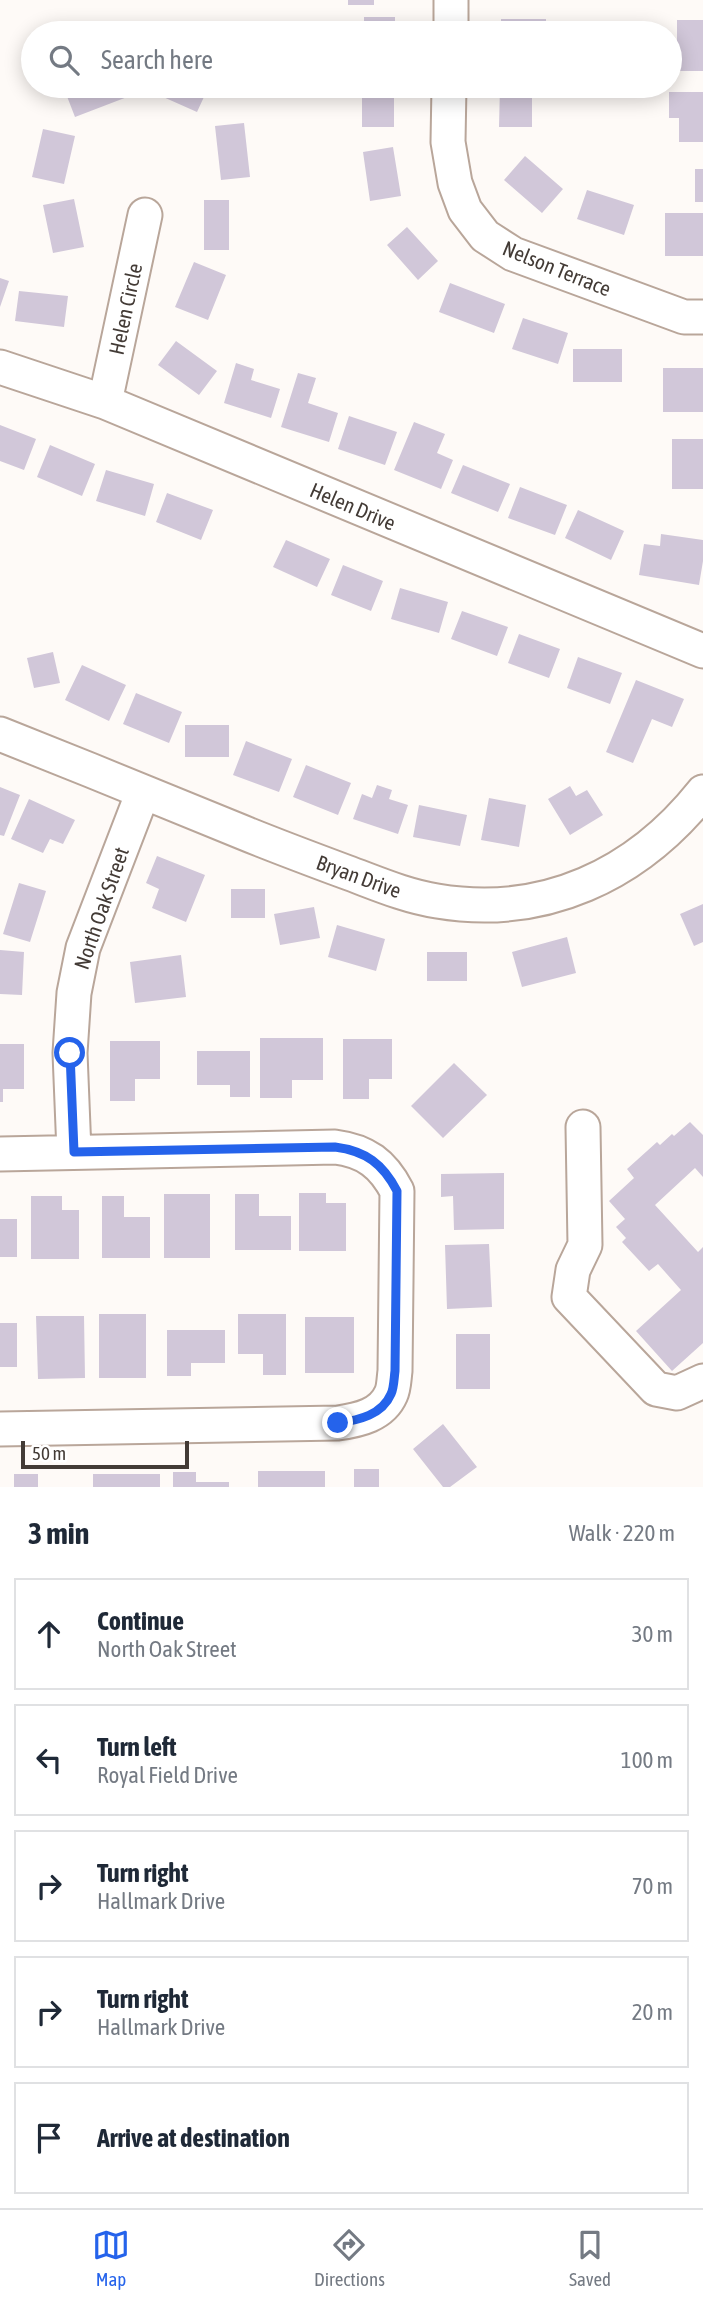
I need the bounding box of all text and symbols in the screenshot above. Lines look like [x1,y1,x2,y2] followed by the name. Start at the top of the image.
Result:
[21,21,682,98] search box
[45,41,83,79] icon: search
[101,45,213,75] text: Search here
[499,235,615,301] street label: Nelson Terrace
[104,261,146,357] street label: Helen Circle
[307,477,399,535] street label: Helen Drive
[69,844,133,972] street label: North Oak Street
[313,850,405,902] street label: Bryan Drive
[54,1037,85,1068] route start
[322,1407,353,1438] route end
[21,1438,189,1470] scale bar
[32,1442,66,1464] text: 50 m
[28,1516,89,1550] text: 3 min
[569,1520,675,1546] text: Walk · 220 m
[97,1606,184,1636] text: Continue
[30,1615,68,1653] icon: ahead
[632,1621,673,1647] text: 30 m
[97,1636,237,1662] text: North Oak Street
[97,1732,177,1762] text: Turn left
[30,1741,68,1779] icon: left
[621,1747,673,1773] text: 100 m
[97,1762,238,1788] text: Royal Field Drive
[97,1858,188,1888] text: Turn right
[30,1867,68,1905] icon: right
[632,1873,673,1899] text: 70 m
[97,1888,225,1914] text: Hallmark Drive
[97,1984,188,2014] text: Turn right
[30,1993,68,2031] icon: right
[632,1999,673,2025] text: 20 m
[97,2014,225,2040] text: Hallmark Drive
[30,2119,68,2157] icon: arrive
[97,2123,290,2153] text: Arrive at destination
[92,2226,130,2290] tab: Map
[314,2226,385,2290] tab: Directions
[569,2226,611,2290] tab: Saved

